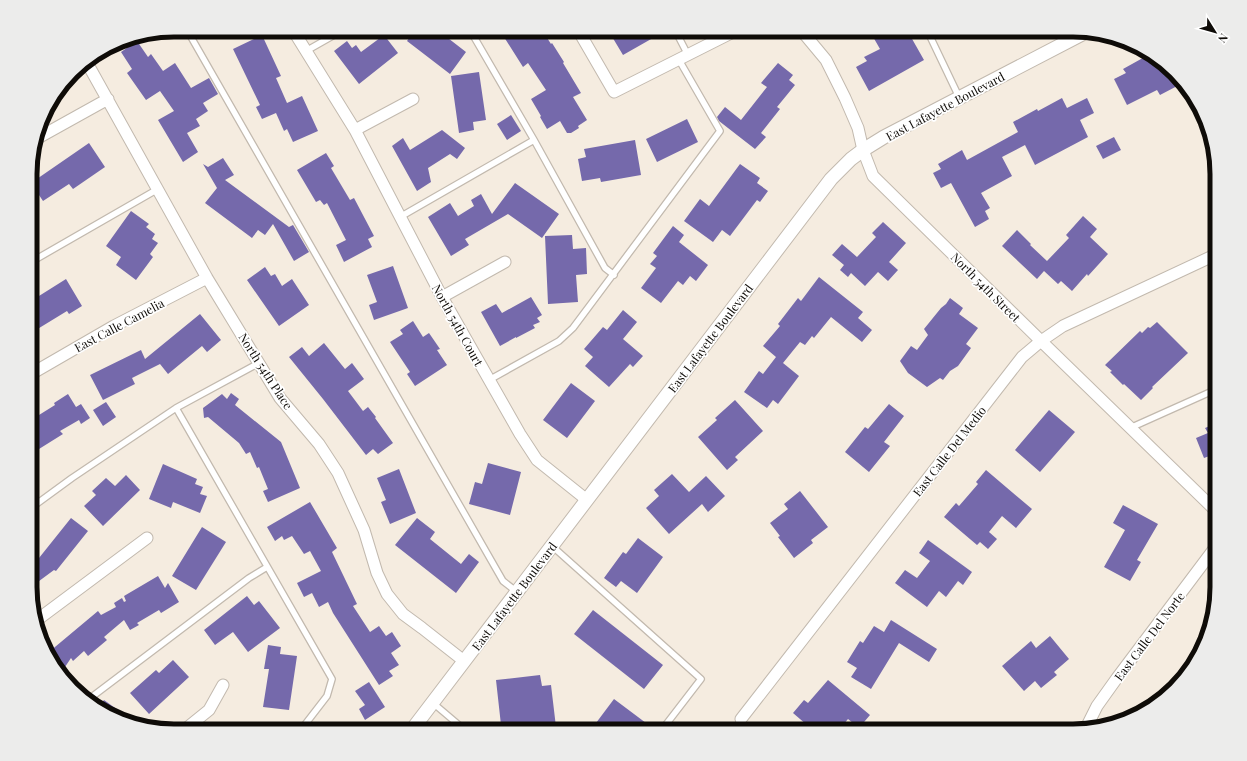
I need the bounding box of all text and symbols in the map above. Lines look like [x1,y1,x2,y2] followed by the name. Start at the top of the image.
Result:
[1195,12,1235,52] north arrow
[1215,31,1232,46] text: N
[883,68,1007,144] street label: East Lafayette Boulevard
[948,249,1025,326] street label: North 54th Street
[429,281,487,369] street label: North 54th Court
[664,281,756,395] street label: East Lafayette Boulevard
[71,295,167,355] street label: East Calle Camelia
[235,330,297,412] street label: North 54th Place
[909,402,990,499] street label: East Calle Del Medio
[468,539,560,653] street label: East Lafayette Boulevard
[1110,588,1188,684] street label: East Calle Del Norte

